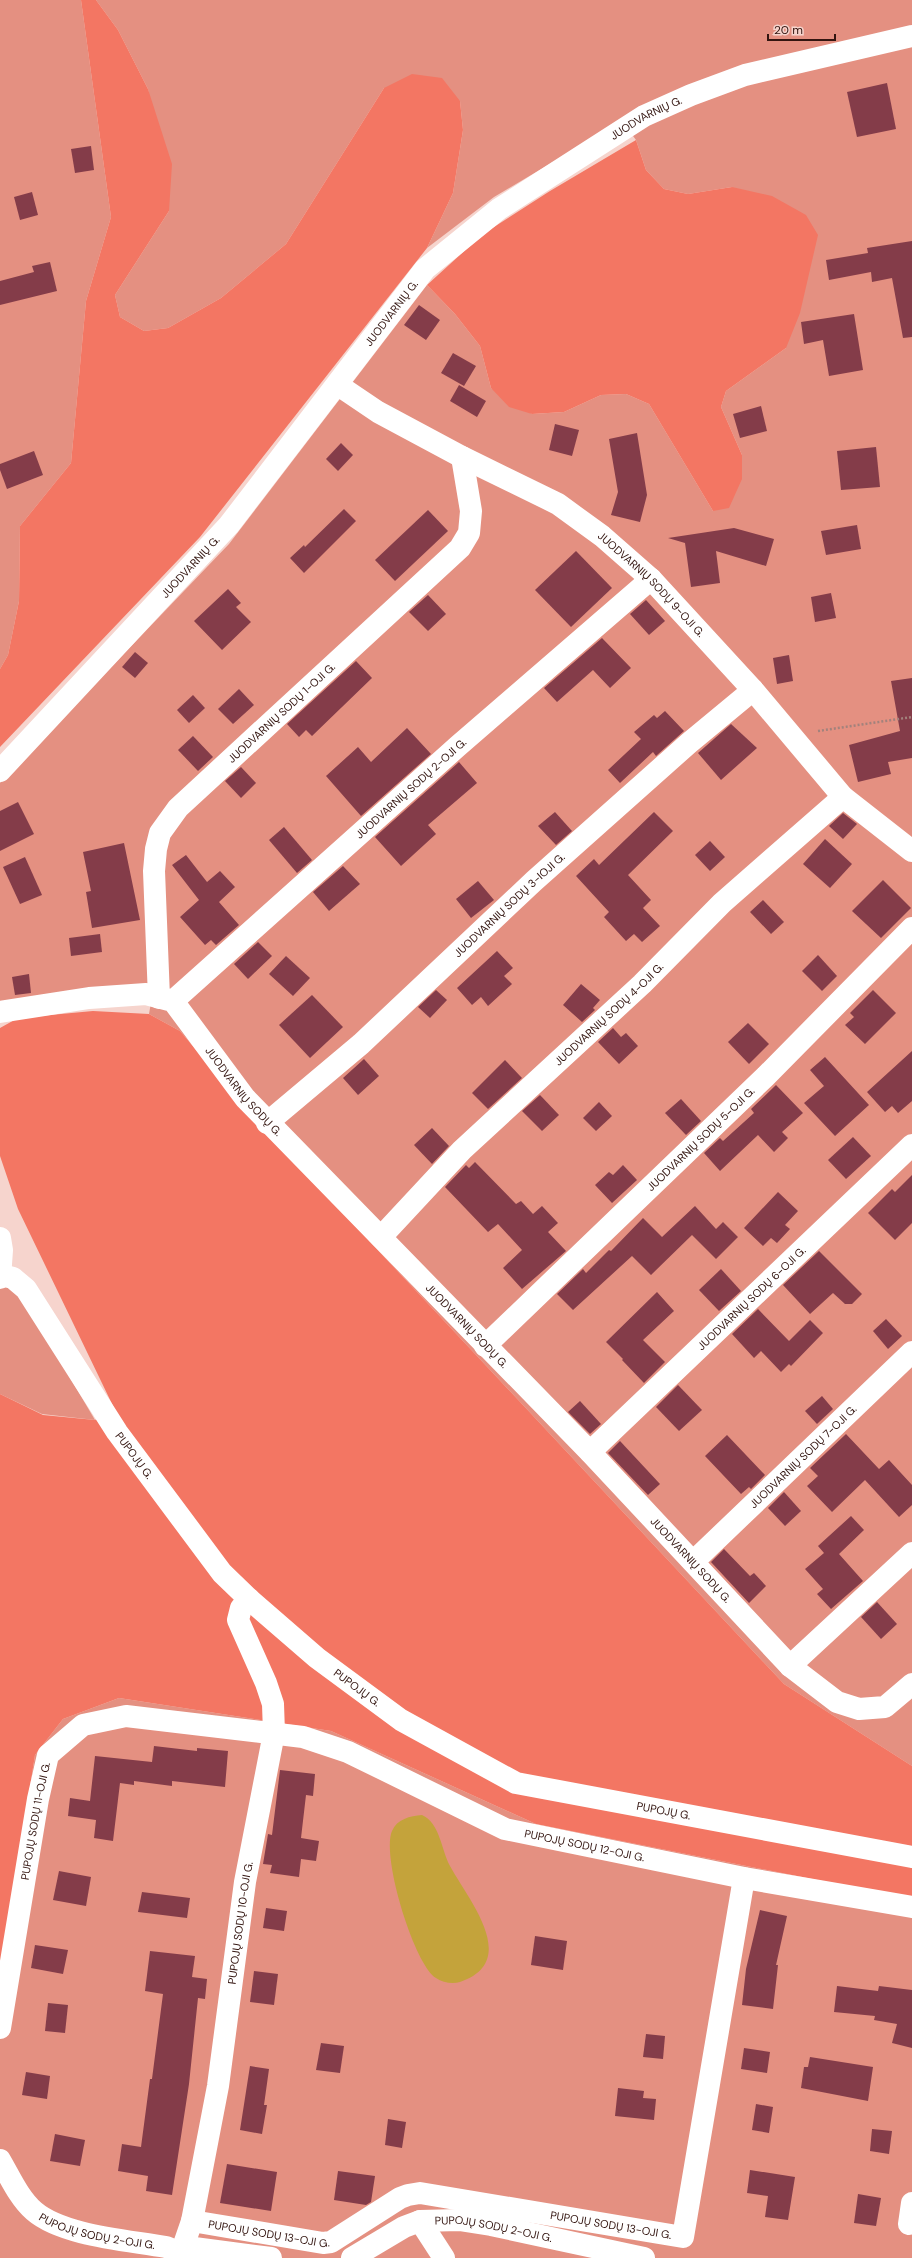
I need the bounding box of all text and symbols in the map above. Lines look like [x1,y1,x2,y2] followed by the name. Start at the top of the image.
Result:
[768,16,835,42] scale bar
[774,22,803,38] text: 20 m
[608,93,684,143] street label: JUODVARNIŲ G.
[362,277,421,349] street label: JUODVARNIŲ G.
[595,528,708,640] street label: JUODVARNIŲ SODŲ 9-OJI G.
[158,533,222,601] street label: JUODVARNIŲ G.
[225,660,338,766] street label: JUODVARNIŲ SODŲ 1-OJI G.
[352,735,469,842] street label: JUODVARNIŲ SODŲ 2-OJI G.
[451,850,568,960] street label: JUODVARNIŲ SODŲ 3-IOJI G.
[551,960,666,1068] street label: JUODVARNIŲ SODŲ 4-OJI G.
[202,1044,285,1139] street label: JUODVARNIŲ SODŲ G.
[644,1084,758,1194] street label: JUODVARNIŲ SODŲ 5-OJI G.
[694,1243,809,1353] street label: JUODVARNIŲ SODŲ 6-OJI G.
[423,1281,511,1371] street label: JUODVARNIŲ SODŲ G.
[746,1402,860,1511] street label: JUODVARNIŲ SODŲ 7-OJI G.
[112,1429,156,1481] street label: PUPOJŲ G.
[647,1514,734,1606] street label: JUODVARNIŲ SODŲ G.
[331,1666,383,1709] street label: PUPOJŲ G.
[18,1761,53,1881] street label: PUPOJŲ SODŲ 11-OJI G.
[636,1799,692,1823] street label: PUPOJŲ G.
[523,1826,646,1864] street label: PUPOJŲ SODŲ 12-OJI G.
[225,1860,256,1985] street label: PUPOJŲ SODŲ 10-OJI G.
[549,2208,673,2242] street label: PUPOJŲ SODŲ 13-OJI G.
[37,2210,156,2252] street label: PUPOJŲ SODŲ 2-OJI G.
[435,2212,554,2245] street label: PUPOJŲ SODŲ 2-OJI G.
[207,2217,330,2250] street label: PUPOJŲ SODŲ 13-OJI G.

